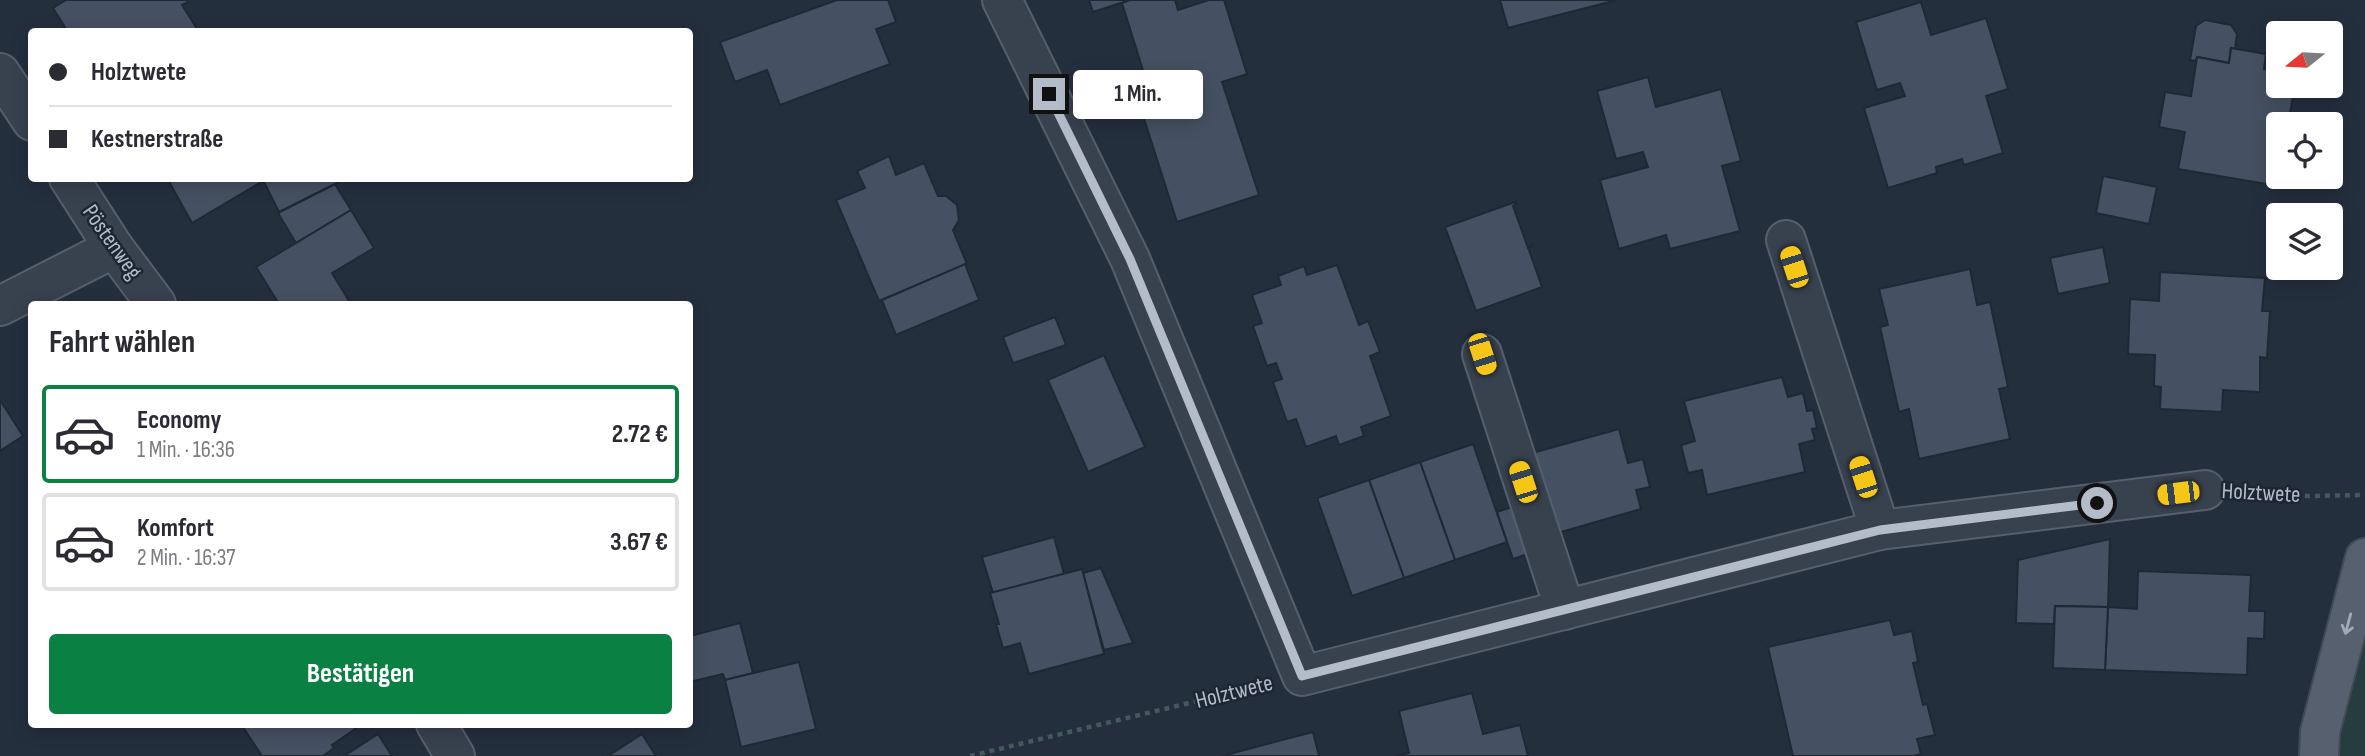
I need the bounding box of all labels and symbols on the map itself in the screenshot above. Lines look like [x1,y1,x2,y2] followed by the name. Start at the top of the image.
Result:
[2266,21,2343,98] north arrow
[1074,70,1203,119] callout: 1 Min.
[1033,78,1065,110] route end
[76,199,148,285] street label: Pöstenweg
[1778,244,1811,290] car
[1466,331,1499,377] car
[1847,454,1880,500] car
[1507,459,1540,505] car
[2221,477,2301,509] street label: Holztwete
[2156,480,2201,506] car
[2081,487,2113,519] route start
[2341,612,2354,635] one-way arrow
[1192,669,1276,715] street label: Holztwete

